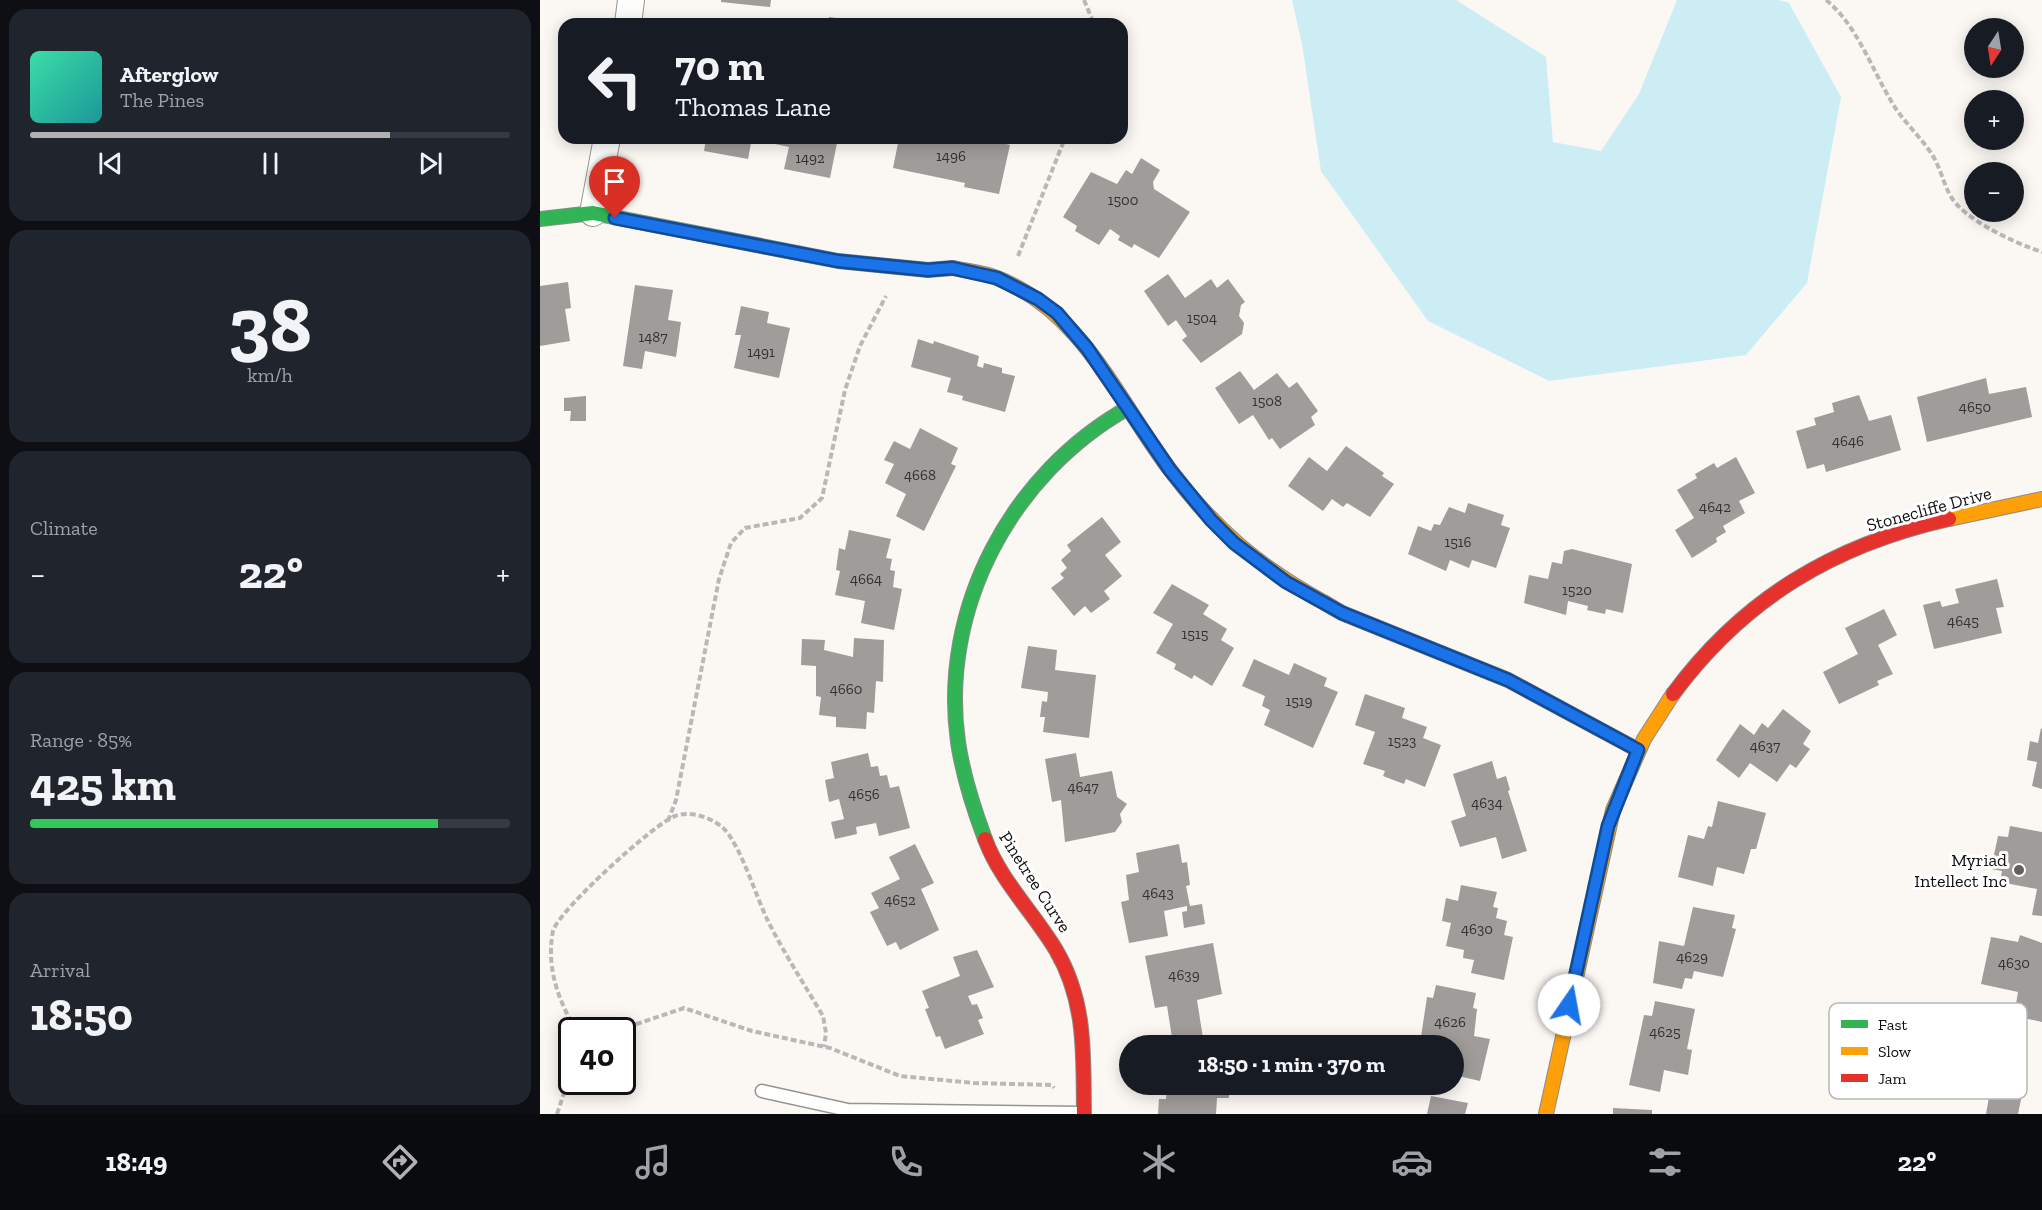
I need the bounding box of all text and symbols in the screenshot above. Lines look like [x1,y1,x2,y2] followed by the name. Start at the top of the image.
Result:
[1964,18,2024,78] north arrow
[1964,18,2024,222] map controls
[675,40,765,91] text: 70 m
[576,42,654,120] icon: left
[120,61,218,88] text: Afterglow
[120,88,204,112] text: The Pines
[1964,90,2024,150] button: +
[675,91,831,123] text: Thomas Lane
[94,147,127,180] icon: previous
[254,147,287,180] icon: pause
[414,147,447,180] icon: next
[936,147,966,165] house number: 1496
[795,149,825,167] house number: 1492
[589,156,640,218] pin
[1964,162,2024,222] button: −
[598,165,631,198] icon: arrive
[1108,191,1138,209] house number: 1500
[228,277,312,371] text: 38
[1187,309,1217,327] house number: 1504
[639,328,668,346] house number: 1487
[747,343,775,361] house number: 1491
[247,363,293,387] text: km/h
[1252,392,1282,410] house number: 1508
[1959,398,1991,416] house number: 4650
[1832,432,1864,450] house number: 4646
[904,466,936,484] house number: 4668
[1864,482,1994,536] street label: Stonecliffe Drive
[1699,498,1731,516] house number: 4642
[30,516,98,540] text: Climate
[1444,533,1472,551] house number: 1516
[238,546,303,600] text: 22°
[30,554,45,593] text: −
[496,554,510,593] text: +
[850,570,882,588] house number: 4664
[1562,581,1592,599] house number: 1520
[1947,612,1979,630] house number: 4645
[1182,625,1209,643] house number: 1515
[830,680,862,698] house number: 4660
[1285,692,1313,710] house number: 1519
[30,728,132,752] text: Range · 85%
[1388,732,1416,750] house number: 1523
[1750,737,1780,755] house number: 4637
[30,758,176,812] text: 425 km
[1068,778,1098,796] house number: 4647
[848,785,880,803] house number: 4656
[1471,794,1503,812] house number: 4634
[994,827,1076,937] street label: Pinetree Curve
[1914,849,2007,892] place label: Myriad Intellect Inc
[2012,863,2026,877] marker: Myriad Intellect Inc
[1142,884,1174,902] house number: 4643
[884,891,916,909] house number: 4652
[1461,920,1493,938] house number: 4630
[1676,948,1708,966] house number: 4629
[1998,954,2030,972] house number: 4630
[30,958,90,982] text: Arrival
[1168,966,1200,984] house number: 4639
[1537,973,1601,1037] position arrow
[30,988,133,1042] text: 18:50
[1829,1003,2027,1099] legend
[1434,1013,1466,1031] house number: 4626
[1878,1015,1907,1034] text: Fast
[558,1017,636,1095] speed limit sign: 40
[1649,1023,1681,1041] house number: 4625
[1878,1042,1912,1061] text: Slow
[1198,1051,1385,1078] text: 18:50 · 1 min · 370 m
[1878,1069,1907,1088] text: Jam
[379,1141,421,1183] icon: directions
[632,1141,674,1183] icon: music
[885,1141,927,1183] icon: phone
[1138,1141,1180,1183] icon: climate
[1391,1141,1433,1183] icon: car
[1644,1141,1686,1183] icon: filters
[106,1146,168,1178] text: 18:49
[1898,1146,1936,1178] text: 22°

